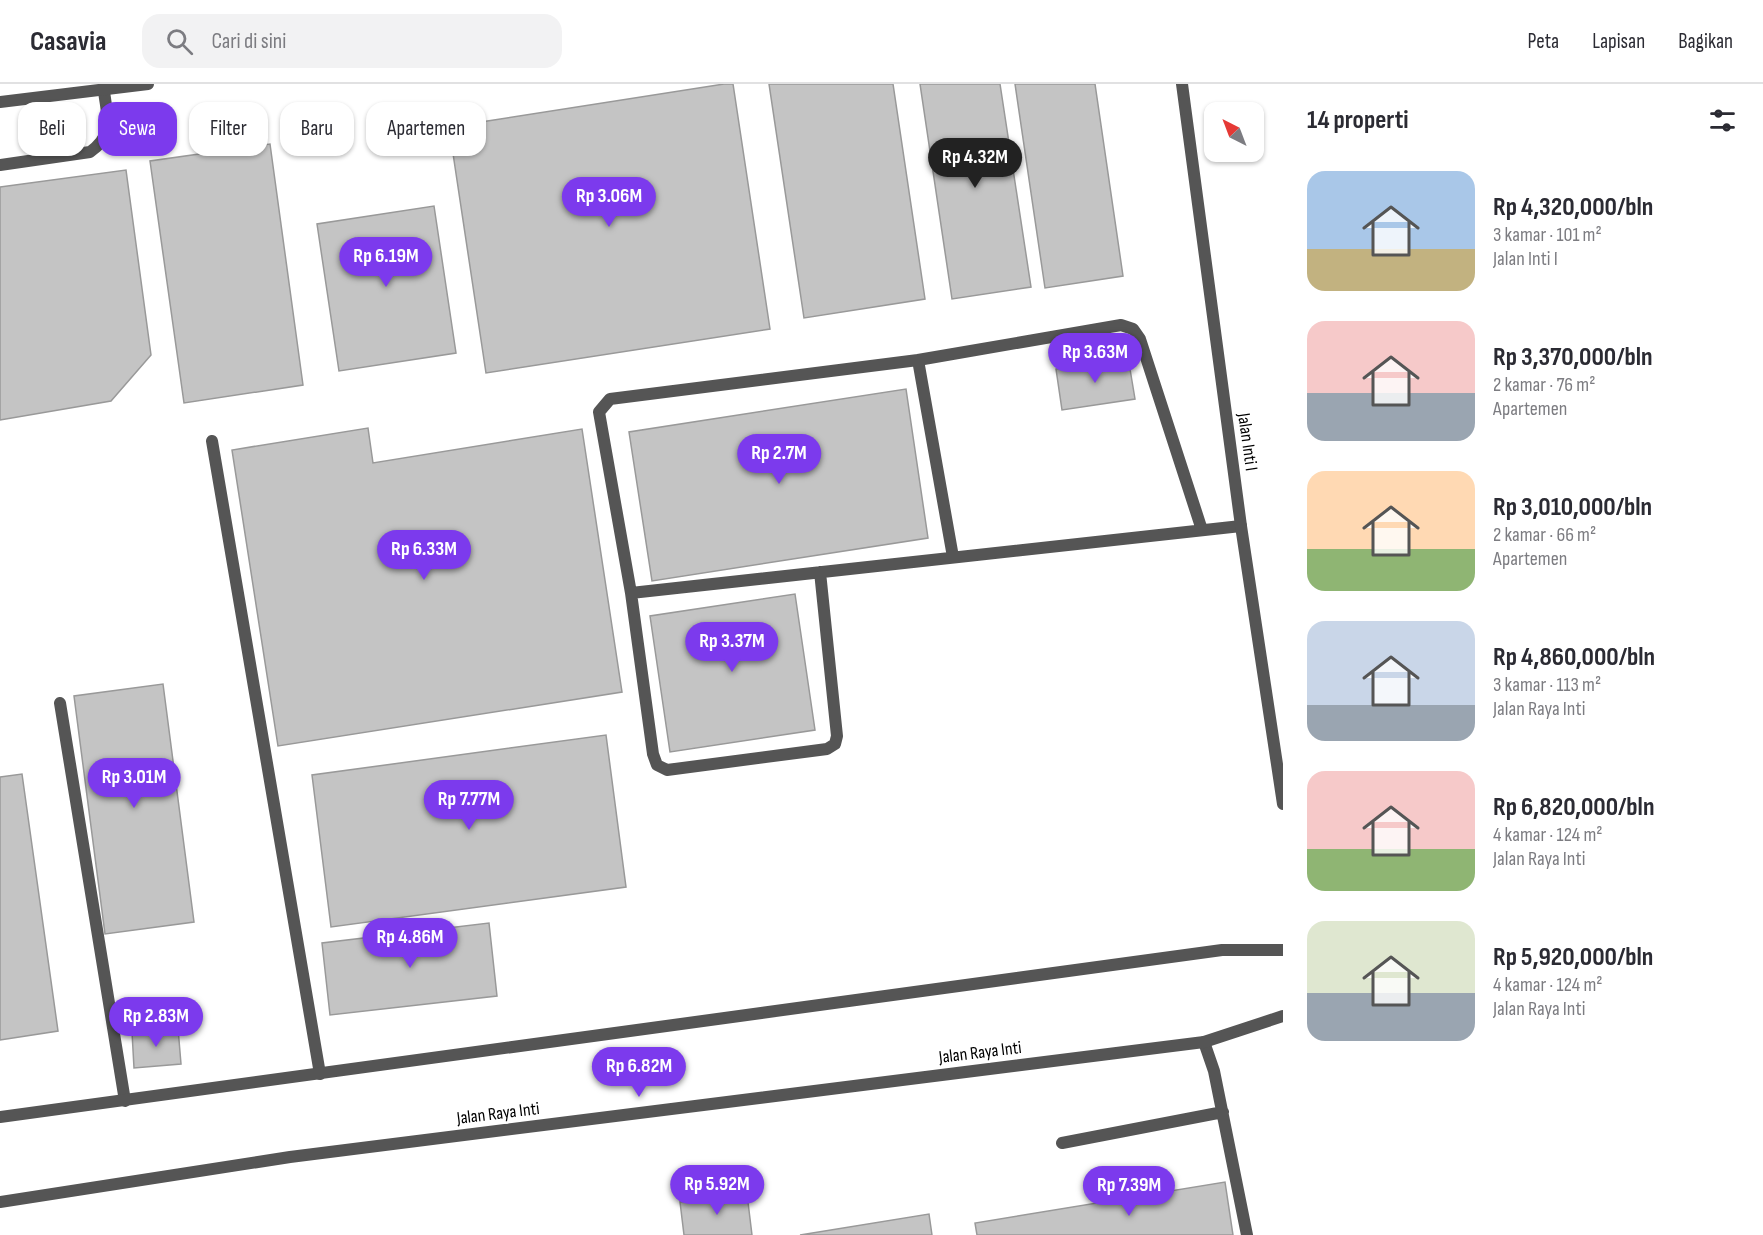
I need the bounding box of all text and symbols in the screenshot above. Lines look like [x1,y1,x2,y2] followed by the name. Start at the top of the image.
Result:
[142,14,562,68] search box
[30,25,106,58] text: Casavia
[163,25,196,58] icon: search
[211,28,286,55] text: Cari di sini
[1528,29,1559,54] text: Peta
[1592,29,1645,54] text: Lapisan
[1678,29,1733,54] text: Bagikan
[18,102,86,156] chip: Beli
[98,102,177,156] chip: Sewa
[189,102,268,156] chip: Filter
[280,102,354,156] chip: Baru
[366,102,486,156] chip: Apartemen
[1204,102,1264,162] north arrow
[1204,102,1264,162] map controls
[1706,104,1739,137] icon: filters
[1307,105,1409,136] text: 14 properti
[913,138,1037,189] pin: Rp 4.32M
[942,145,1008,169] text: Rp 4.32M
[547,177,671,228] pin: Rp 3.06M
[576,184,642,208] text: Rp 3.06M
[1493,192,1653,223] text: Rp 4,320,000/bln
[1355,195,1427,267] icon: home
[1493,223,1602,247] text: 3 kamar · 101 m²
[324,237,448,288] pin: Rp 6.19M
[353,244,419,268] text: Rp 6.19M
[1493,247,1558,271] text: Jalan Inti I
[1033,333,1157,384] pin: Rp 3.63M
[1062,340,1128,364] text: Rp 3.63M
[1493,342,1653,373] text: Rp 3,370,000/bln
[1355,345,1427,417] icon: home
[1493,373,1595,397] text: 2 kamar · 76 m²
[1493,397,1567,421] text: Apartemen
[1233,411,1262,472] street label: Jalan Inti I
[724,434,834,485] pin: Rp 2.7M
[751,441,807,465] text: Rp 2.7M
[1493,492,1652,523] text: Rp 3,010,000/bln
[1355,495,1427,567] icon: home
[1493,523,1596,547] text: 2 kamar · 66 m²
[362,530,486,581] pin: Rp 6.33M
[391,537,457,561] text: Rp 6.33M
[1493,547,1567,571] text: Apartemen
[670,622,794,673] pin: Rp 3.37M
[699,629,765,653] text: Rp 3.37M
[1493,642,1655,673] text: Rp 4,860,000/bln
[1355,645,1427,717] icon: home
[1493,673,1601,697] text: 3 kamar · 113 m²
[1493,697,1585,721] text: Jalan Raya Inti
[72,758,196,809] pin: Rp 3.01M
[102,765,166,789] text: Rp 3.01M
[407,780,531,831] pin: Rp 7.77M
[438,787,500,811] text: Rp 7.77M
[1493,792,1654,823] text: Rp 6,820,000/bln
[1355,795,1427,867] icon: home
[1493,823,1602,847] text: 4 kamar · 124 m²
[1493,847,1585,871] text: Jalan Raya Inti
[348,918,472,969] pin: Rp 4.86M
[377,925,443,949] text: Rp 4.86M
[1493,942,1653,973] text: Rp 5,920,000/bln
[1355,945,1427,1017] icon: home
[1493,973,1602,997] text: 4 kamar · 124 m²
[94,997,218,1048] pin: Rp 2.83M
[1493,997,1585,1021] text: Jalan Raya Inti
[123,1004,189,1028] text: Rp 2.83M
[937,1037,1023,1068] street label: Jalan Raya Inti
[577,1047,701,1098] pin: Rp 6.82M
[606,1054,672,1078] text: Rp 6.82M
[455,1098,541,1129] street label: Jalan Raya Inti
[655,1165,779,1216] pin: Rp 5.92M
[1067,1166,1191,1217] pin: Rp 7.39M
[684,1172,750,1196] text: Rp 5.92M
[1097,1173,1161,1197] text: Rp 7.39M

